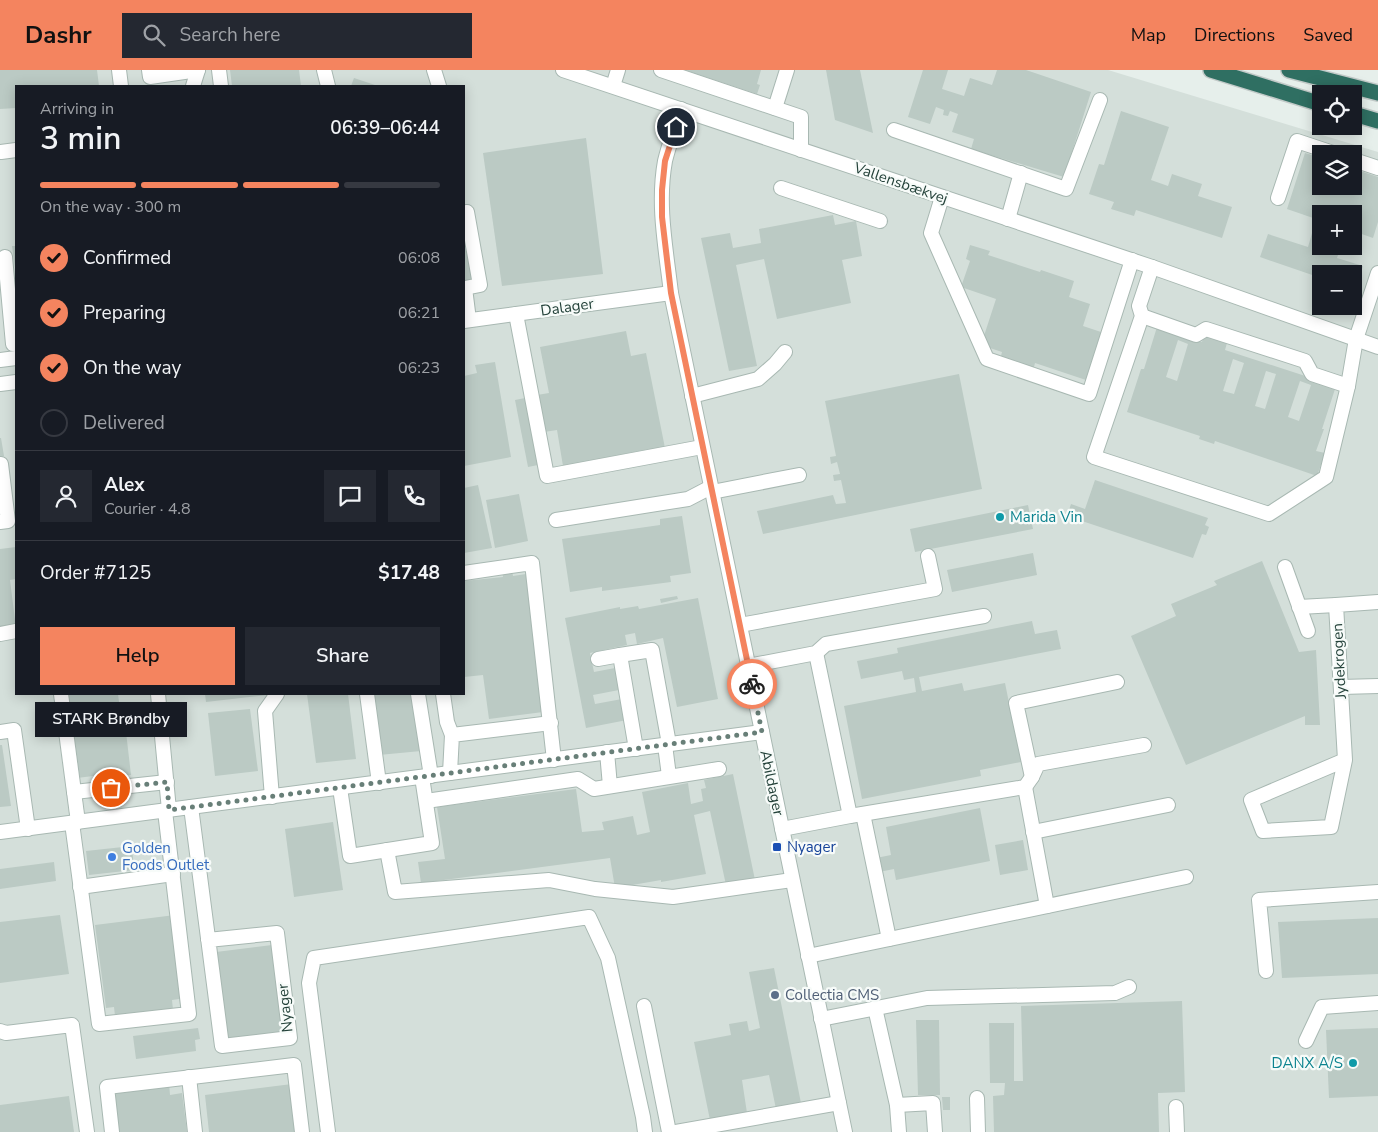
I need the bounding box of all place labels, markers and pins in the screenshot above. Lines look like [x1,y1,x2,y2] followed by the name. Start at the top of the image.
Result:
[655,106,697,148] pin
[1010,507,1083,527] place label: Marida Vin
[994,511,1006,523] marker: Marida Vin
[35,703,187,738] callout: STARK Brøndby
[90,767,132,809] pin
[787,837,836,857] place label: Nyager
[122,838,210,875] place label: Golden Foods Outlet
[771,841,783,853] marker: Nyager
[106,851,118,863] marker: Golden Foods Outlet
[785,985,879,1005] place label: Collectia CMS
[769,989,781,1001] marker: Collectia CMS
[1272,1053,1343,1073] place label: DANX A/S
[1347,1057,1359,1069] marker: DANX A/S

